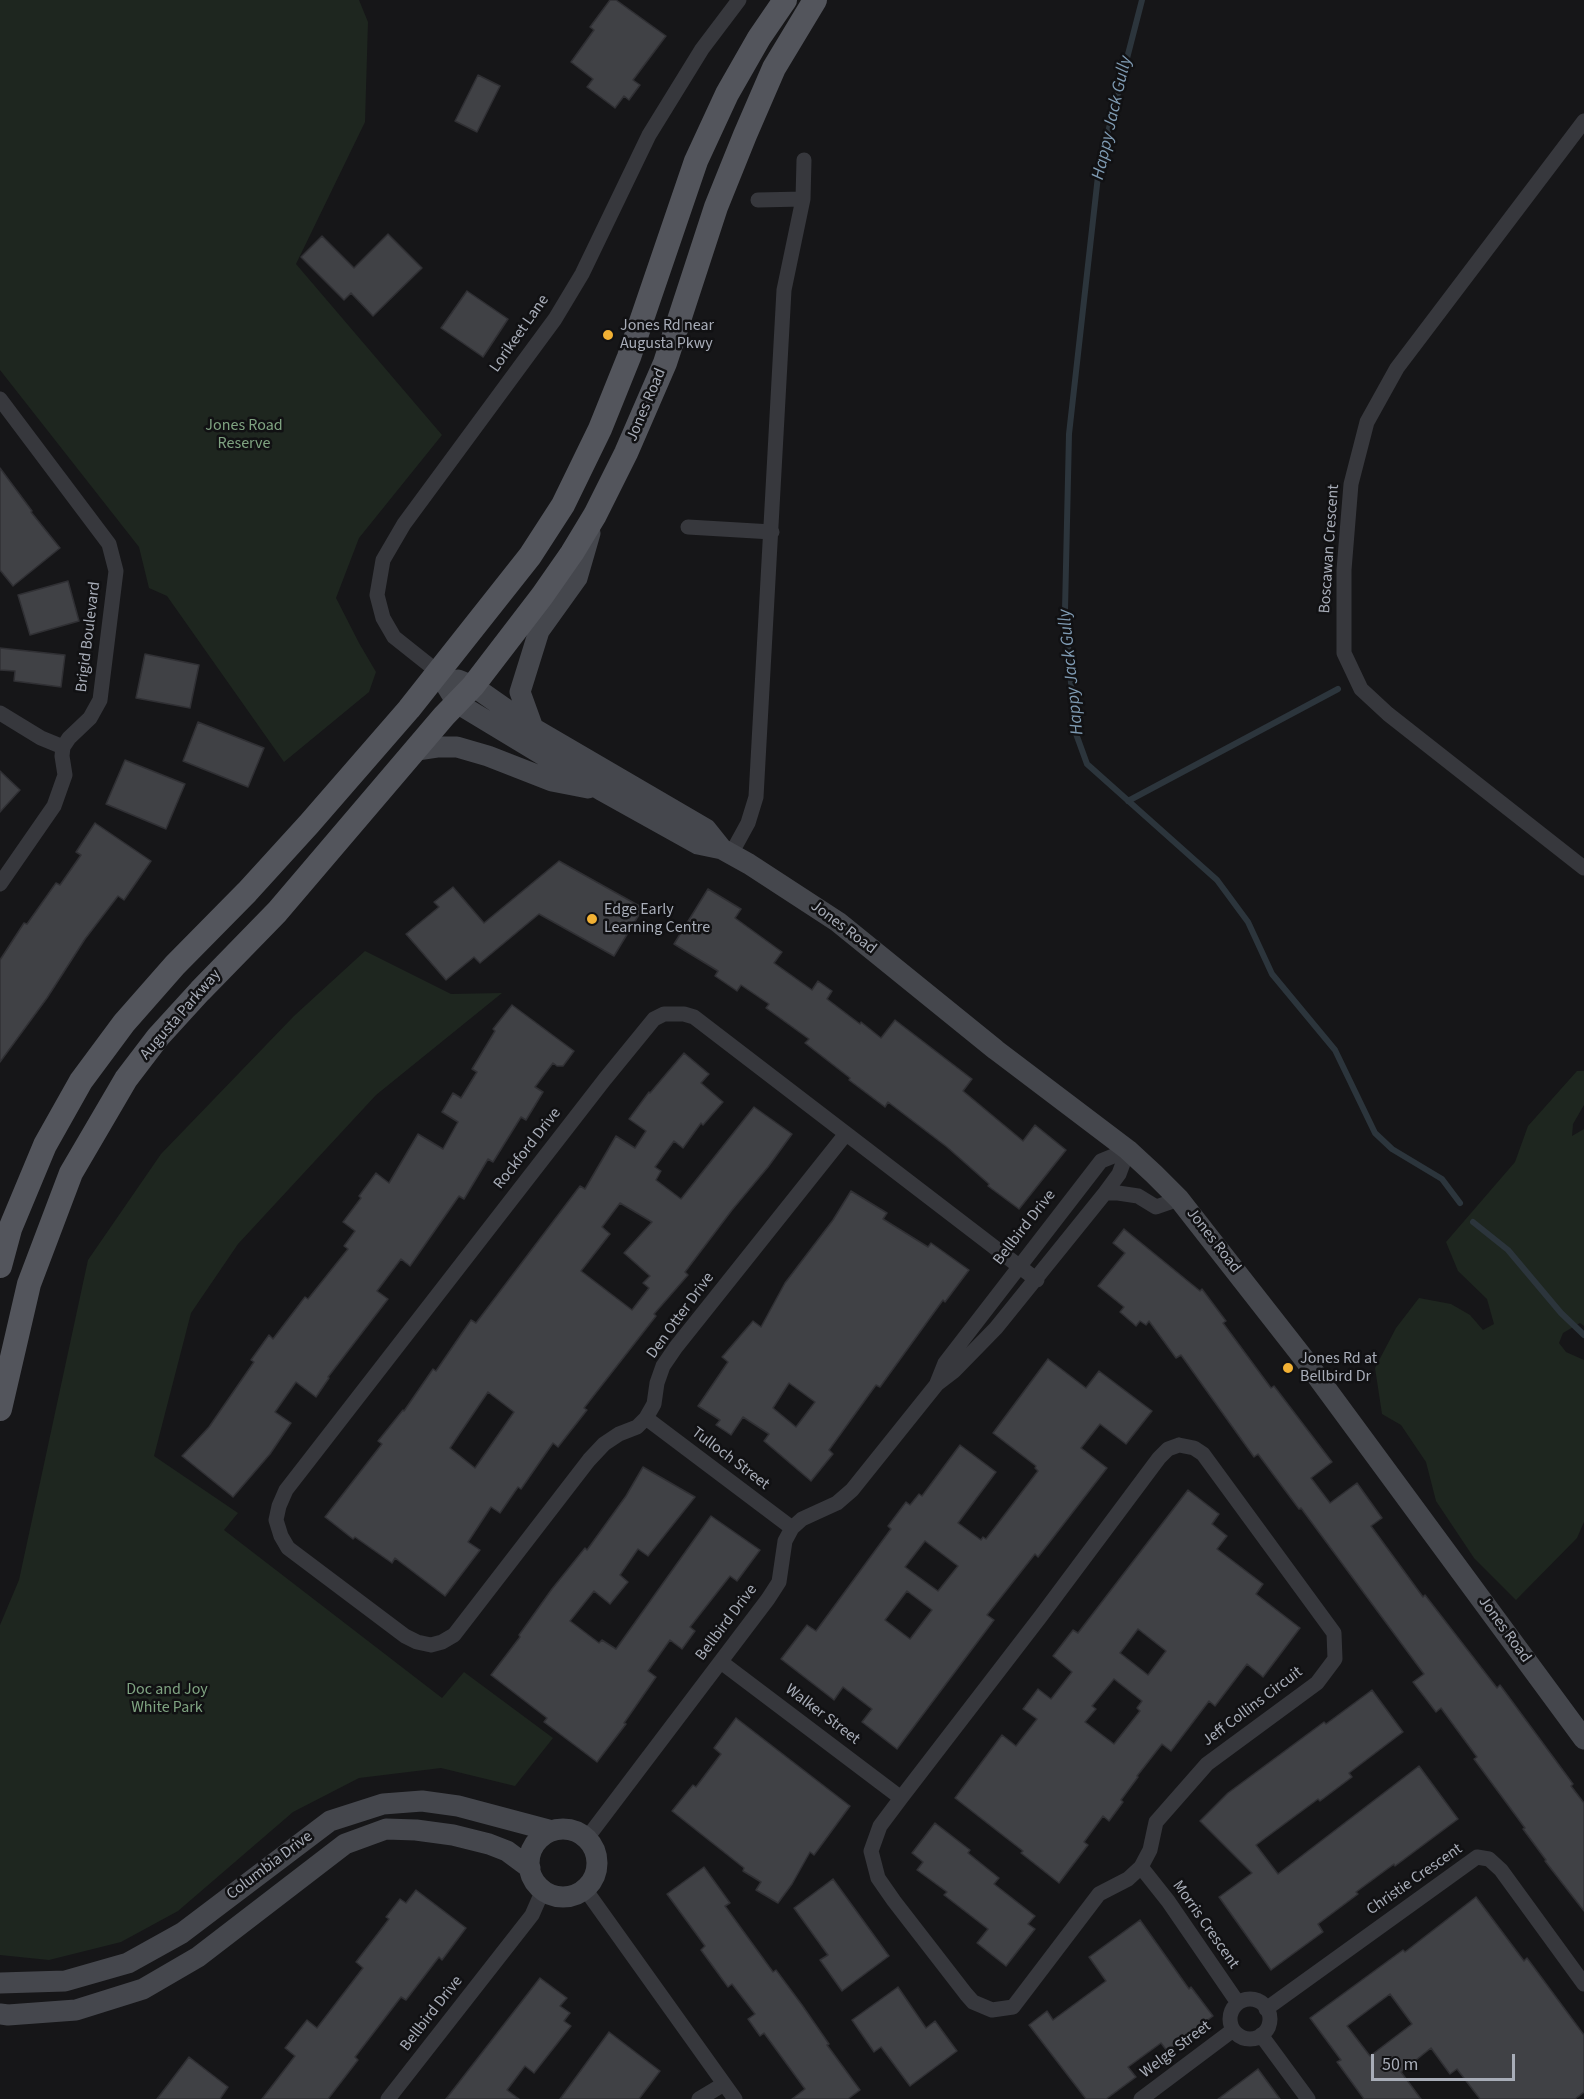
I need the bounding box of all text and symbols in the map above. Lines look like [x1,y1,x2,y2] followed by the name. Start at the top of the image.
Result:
[1088,54,1138,182] water label: Happy Jack Gully
[486,292,554,376] street label: Lorikeet Lane
[620,316,714,354] place label: Jones Rd near Augusta Pkwy
[601,328,615,342] marker: Jones Rd near Augusta Pkwy
[623,366,671,444] street label: Jones Road
[205,416,283,454] park label: Jones Road Reserve
[1316,484,1344,614] street label: Boscawan Crescent
[73,581,105,693] street label: Brigid Boulevard
[1055,608,1089,736] water label: Happy Jack Gully
[806,897,880,959] street label: Jones Road
[604,900,710,938] place label: Edge Early Learning Centre
[585,912,599,926] marker: Edge Early Learning Centre
[137,966,225,1064] street label: Augusta Parkway
[490,1104,566,1194] street label: Rockford Drive
[990,1186,1060,1270] street label: Bellbird Drive
[1182,1205,1244,1277] street label: Jones Road
[643,1269,719,1363] street label: Den Otter Drive
[1300,1349,1377,1387] place label: Jones Rd at Bellbird Dr
[1281,1361,1295,1375] marker: Jones Rd at Bellbird Dr
[687,1423,773,1495] street label: Tulloch Street
[692,1581,762,1665] street label: Bellbird Drive
[1474,1593,1534,1667] street label: Jones Road
[1199,1663,1307,1751] street label: Jeff Collins Circuit
[126,1680,208,1718] park label: Doc and Joy White Park
[781,1681,863,1749] street label: Walker Street
[223,1827,317,1905] street label: Columbia Drive
[1363,1840,1467,1920] street label: Christie Crescent
[1167,1877,1243,1973] street label: Morris Crescent
[397,1972,467,2056] street label: Bellbird Drive
[1137,2017,1215,2083] street label: Welge Street
[1374,2042,1518,2080] scale bar
[1382,2052,1418,2077] text: 50 m

